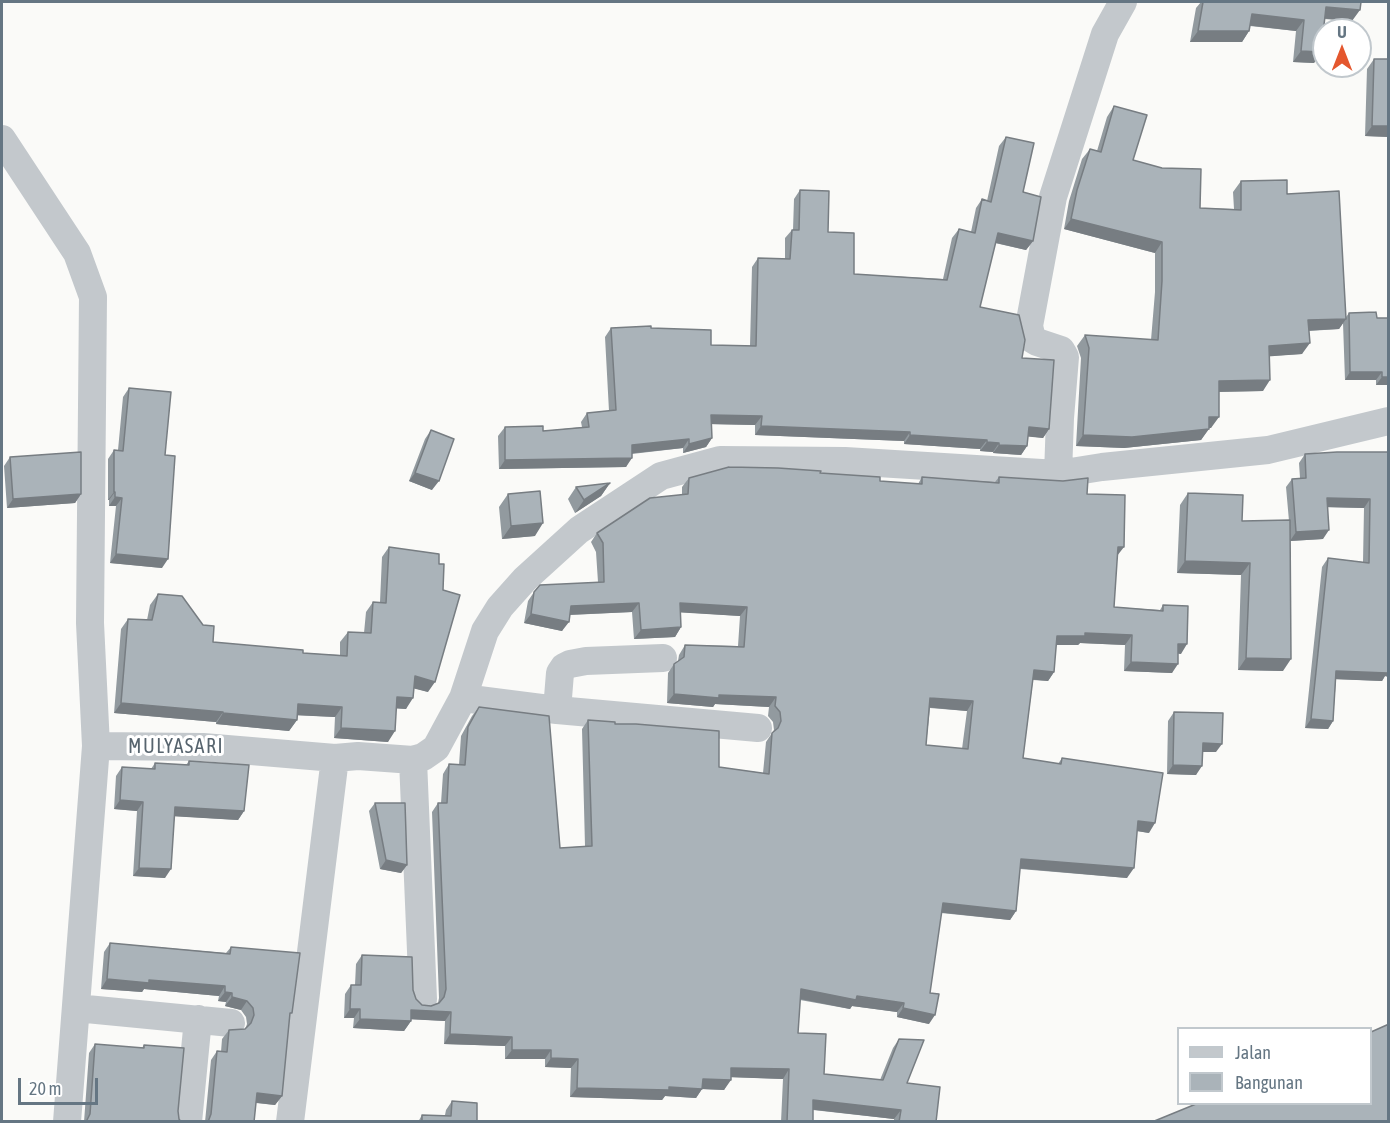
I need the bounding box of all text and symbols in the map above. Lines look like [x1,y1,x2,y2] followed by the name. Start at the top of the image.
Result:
[1312,18,1372,78] north arrow
[1337,23,1347,41] text: U
[128,735,224,759] district label: MULYASARI
[1177,1027,1372,1105] legend
[1235,1042,1271,1063] text: Jalan
[21,1066,100,1104] scale bar
[1235,1072,1303,1093] text: Bangunan
[29,1078,61,1099] text: 20 m

